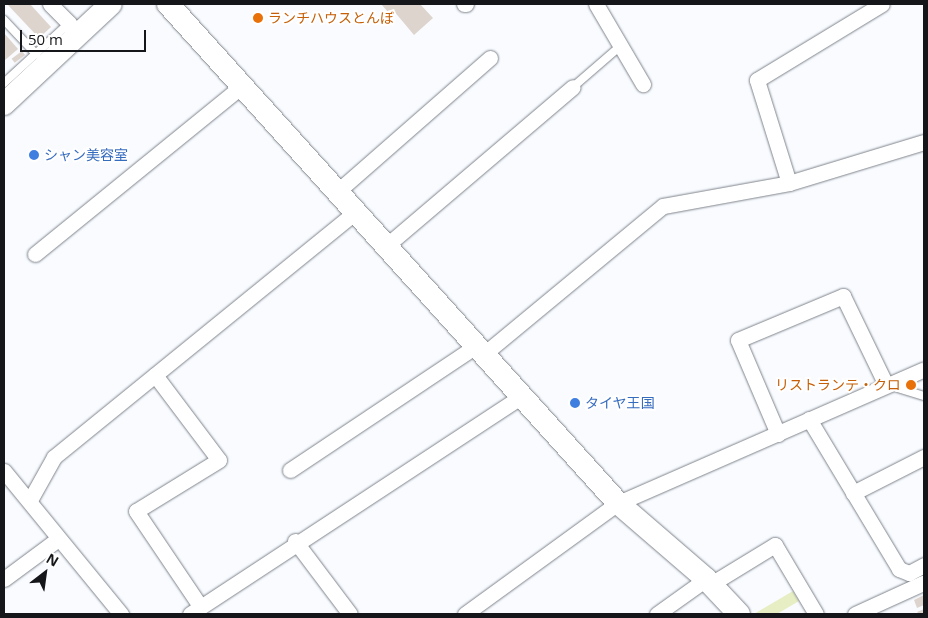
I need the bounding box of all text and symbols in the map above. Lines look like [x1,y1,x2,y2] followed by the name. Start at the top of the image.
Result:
[268,10,394,26] place label: ランチハウスとんぼ
[252,12,264,24] marker: ランチハウスとんぼ
[22,20,149,52] scale bar
[28,29,63,49] text: 50 m
[44,147,128,163] place label: シャン美容室
[28,149,40,161] marker: シャン美容室
[775,377,901,393] place label: リストランテ・クロ
[905,379,917,391] marker: リストランテ・クロ
[585,395,655,411] place label: タイヤ王国
[569,397,581,409] marker: タイヤ王国
[20,548,70,598] north arrow
[43,548,62,571] text: N

